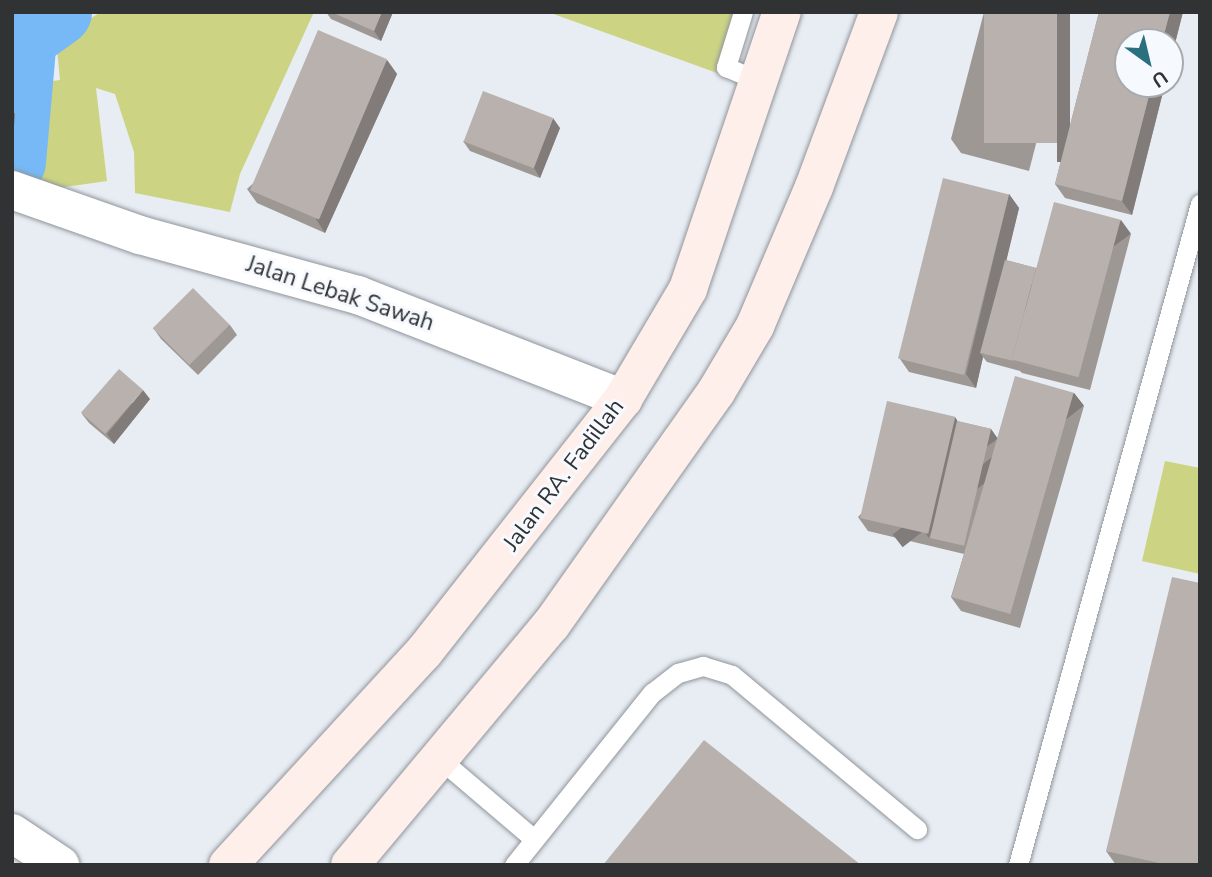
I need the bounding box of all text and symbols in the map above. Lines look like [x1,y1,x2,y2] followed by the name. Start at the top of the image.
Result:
[1114,28,1184,98] north arrow
[1147,64,1173,93] text: U
[243,251,437,337] street label: Jalan Lebak Sawah
[498,394,630,556] street label: Jalan RA. Fadillah

